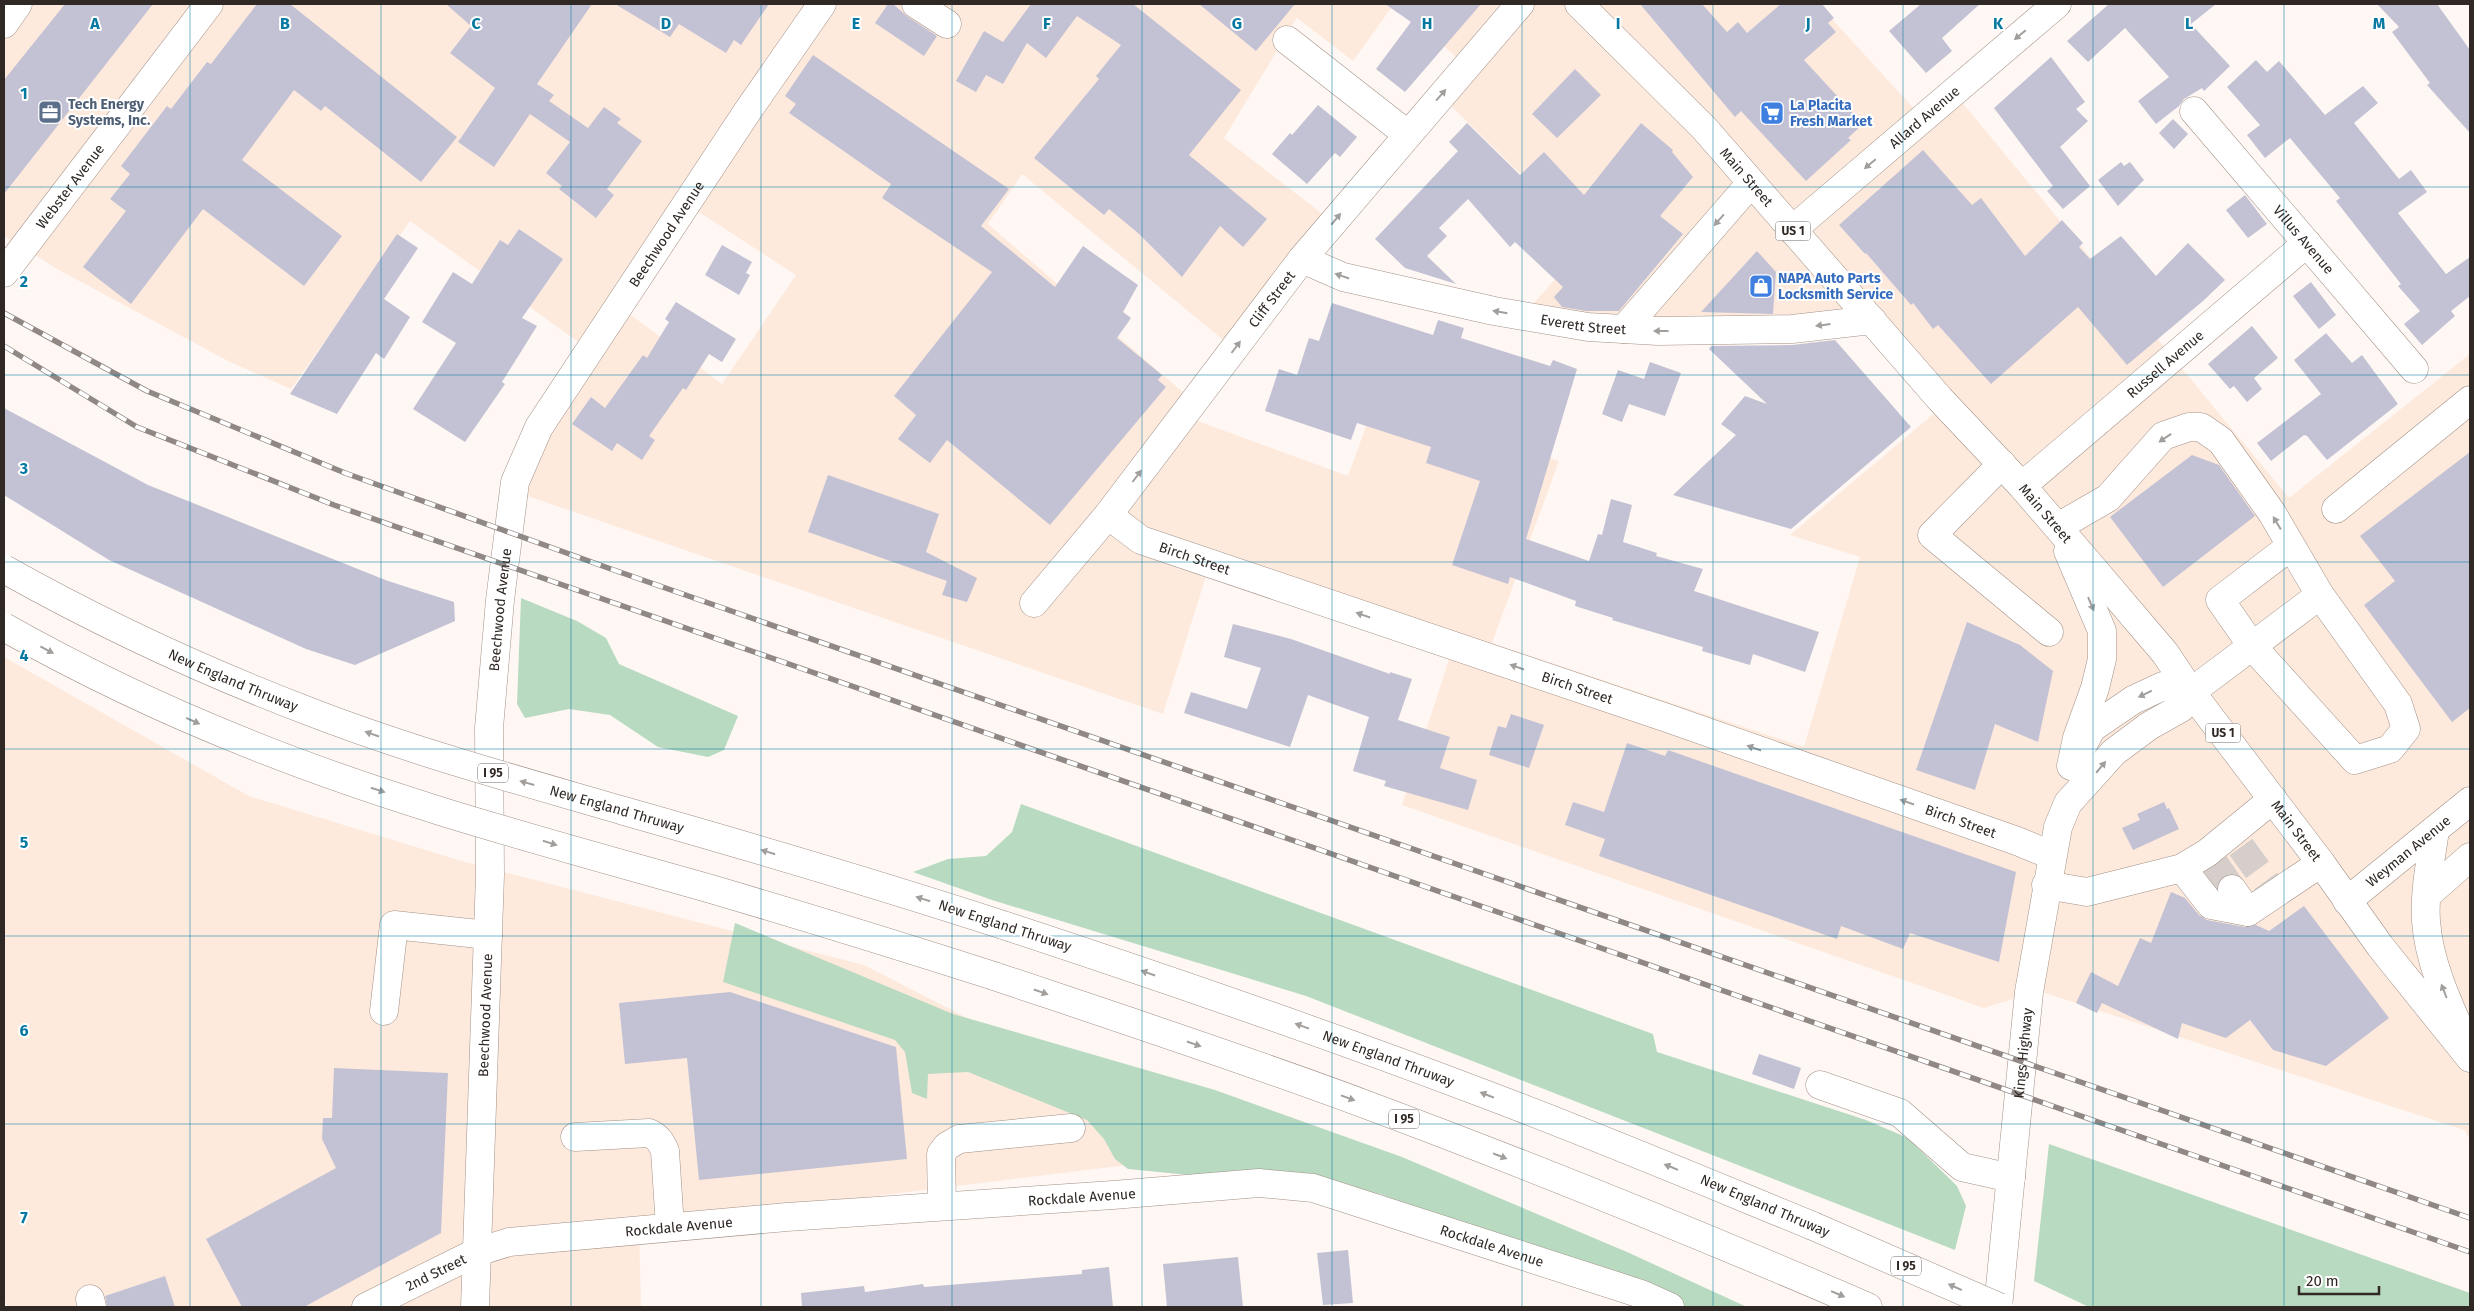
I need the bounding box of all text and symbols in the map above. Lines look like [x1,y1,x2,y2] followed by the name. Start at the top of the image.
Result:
[89,14,100,33] text: A
[280,14,290,33] text: B
[471,14,481,33] text: C
[661,14,671,33] text: D
[852,14,860,33] text: E
[1043,14,1051,33] text: F
[1232,14,1242,33] text: G
[1422,14,1432,33] text: H
[1616,14,1620,33] text: I
[1804,14,1811,33] text: J
[1993,14,2004,33] text: K
[2185,14,2193,33] text: L
[2373,14,2386,33] text: M
[2013,30,2026,41] one-way arrow
[1886,82,1963,152] street label: Allard Avenue
[20,84,28,103] text: 1
[1435,89,1446,102] one-way arrow
[68,96,150,129] place label: Tech Energy Systems, Inc.
[1790,97,1873,130] place label: La Placita Fresh Market
[37,99,63,125] office icon: Tech Energy Systems, Inc.
[1759,100,1785,126] supermarket icon: La Placita Fresh Market
[32,141,108,232] street label: Webster Avenue
[1716,144,1777,211] street label: Main Street
[1863,158,1876,169] one-way arrow
[625,178,708,290] street label: Beechwood Avenue
[2270,202,2338,277] street label: Villus Avenue
[1330,213,1341,226] one-way arrow
[1714,213,1725,226] one-way arrow
[1776,222,1810,240] road number: US 1
[1245,266,1299,331] street label: Cliff Street
[1778,270,1894,303] place label: NAPA Auto Parts Locksmith Service
[1334,271,1349,279] one-way arrow
[20,272,28,291] text: 2
[1748,273,1774,299] shop icon: NAPA Auto Parts Locksmith Service
[1492,307,1508,315] one-way arrow
[1539,311,1628,338] street label: Everett Street
[1815,321,1831,329] one-way arrow
[1653,327,1669,335] one-way arrow
[2123,327,2207,402] street label: Russell Avenue
[1230,341,1241,354] one-way arrow
[2158,433,2172,442] one-way arrow
[19,459,28,478] text: 3
[1132,469,1142,483] one-way arrow
[2015,480,2076,547] street label: Main Street
[2273,516,2282,529] one-way arrow
[1157,538,1233,578] street label: Birch Street
[485,547,515,672] street label: Beechwood Avenue
[2087,597,2095,611] one-way arrow
[1355,611,1370,619] one-way arrow
[166,645,301,715] street label: New England Thruway
[19,646,29,665] text: 4
[39,646,54,654] one-way arrow
[1509,663,1524,671] one-way arrow
[1539,668,1616,708] street label: Birch Street
[2138,691,2152,699] one-way arrow
[186,717,200,725] one-way arrow
[2206,724,2240,742] road number: US 1
[365,730,380,737] one-way arrow
[1746,744,1761,751] one-way arrow
[2096,761,2107,774] one-way arrow
[478,764,508,782] road number: I 95
[520,778,535,786] one-way arrow
[548,781,686,836] street label: New England Thruway
[371,786,386,794] one-way arrow
[2268,797,2326,865] street label: Main Street
[1899,798,1914,806] one-way arrow
[1923,801,1999,842] street label: Birch Street
[2363,812,2454,891] street label: Weyman Avenue
[20,833,29,852] text: 5
[543,839,558,847] one-way arrow
[760,848,775,856] one-way arrow
[916,895,931,903] one-way arrow
[936,896,1074,956] street label: New England Thruway
[474,953,496,1077] street label: Beechwood Avenue
[1141,969,1156,976] one-way arrow
[2440,984,2448,998] one-way arrow
[1033,989,1048,996] one-way arrow
[2010,1007,2036,1099] street label: Kings Highway
[19,1021,29,1040] text: 6
[1294,1022,1309,1030] one-way arrow
[1320,1027,1457,1090] street label: New England Thruway
[1187,1041,1202,1048] one-way arrow
[1479,1091,1494,1099] one-way arrow
[1341,1094,1356,1102] one-way arrow
[1389,1110,1419,1128] road number: I 95
[1493,1152,1507,1160] one-way arrow
[1664,1163,1678,1171] one-way arrow
[1698,1171,1832,1241] street label: New England Thruway
[1027,1185,1136,1209] street label: Rockdale Avenue
[20,1208,28,1227] text: 7
[624,1213,733,1240] street label: Rockdale Avenue
[1438,1221,1546,1271] street label: Rockdale Avenue
[403,1250,470,1294] street label: 2nd Street
[1891,1256,1921,1276] road number: I 95
[2299,1264,2379,1296] scale bar
[2306,1272,2339,1290] text: 20 m
[1948,1283,1962,1291] one-way arrow
[1831,1290,1845,1298] one-way arrow

